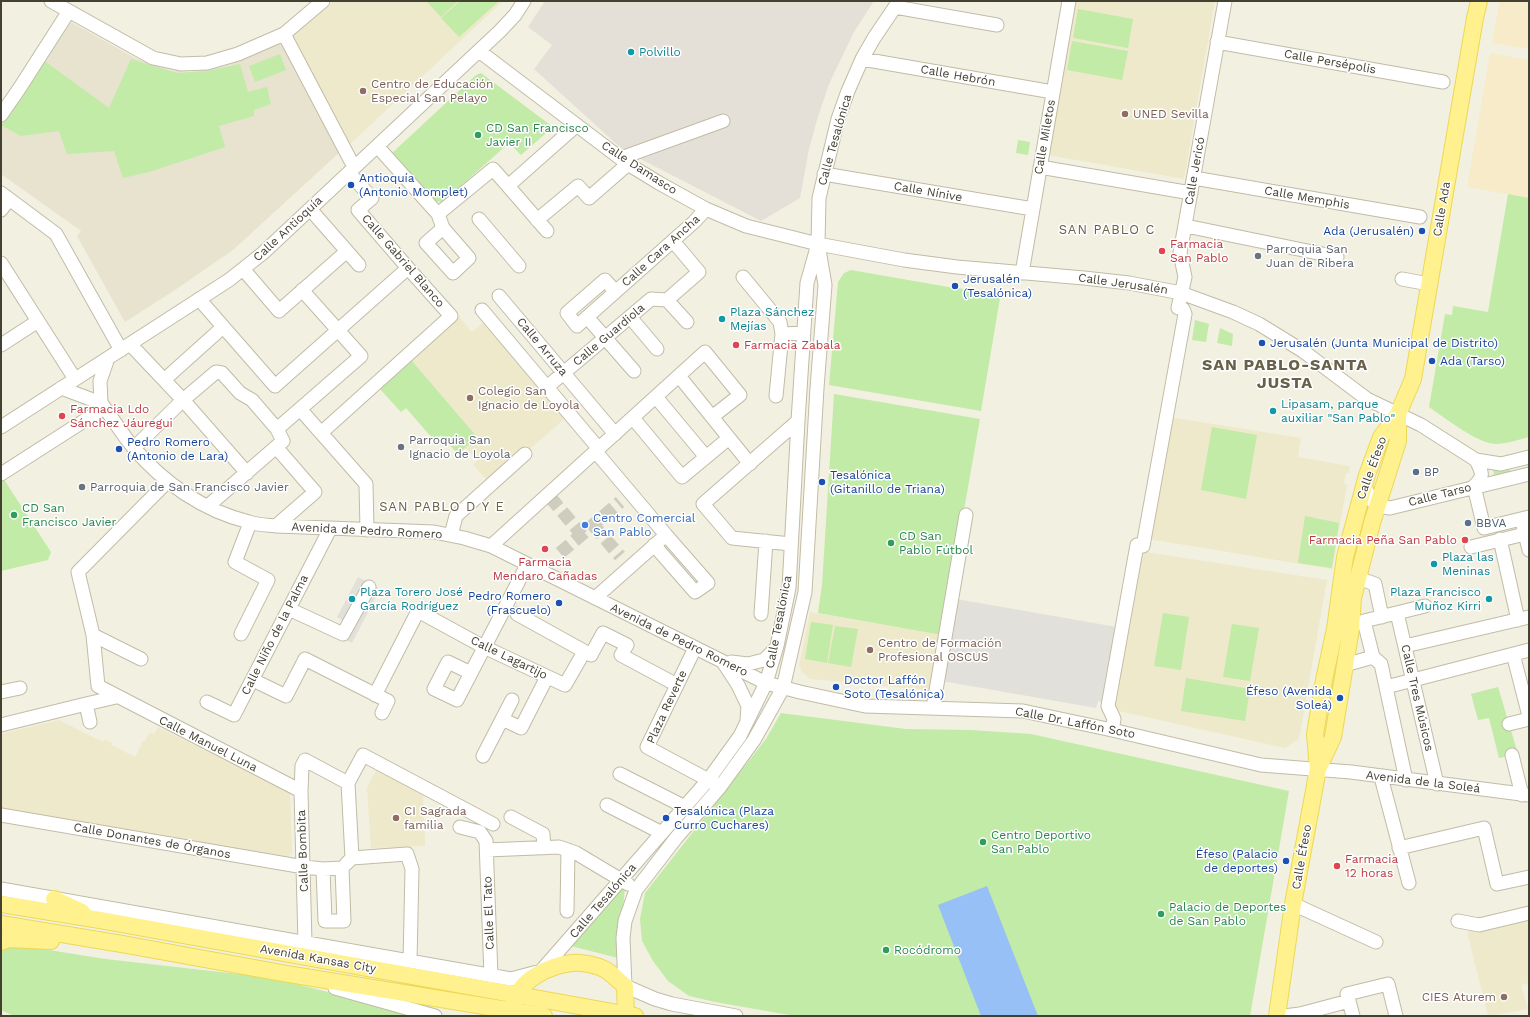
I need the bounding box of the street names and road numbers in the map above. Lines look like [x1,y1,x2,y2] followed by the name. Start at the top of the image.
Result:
[1283,47,1377,77] street label: Calle Persépolis
[919,62,997,90] street label: Calle Hebrón
[815,93,855,187] street label: Calle Tesalónica
[1031,98,1059,176] street label: Calle Miletos
[1182,136,1208,206] street label: Calle Jericó
[598,138,680,198] street label: Calle Damasco
[893,179,963,205] street label: Calle Nínive
[1430,180,1454,238] street label: Calle Ada
[1263,183,1351,213] street label: Calle Memphis
[251,193,325,265] street label: Calle Antioquía
[359,211,447,311] street label: Calle Gabriel Blanco
[619,212,703,290] street label: Calle Cara Ancha
[1077,271,1169,297] street label: Calle Jerusalén
[570,301,648,369] street label: Calle Guardiola
[513,315,571,379] street label: Calle Arruza
[1354,435,1390,501] street label: Calle Éfeso
[1407,480,1473,510] street label: Calle Tarso
[291,520,443,542] street label: Avenida de Pedro Romero
[238,572,312,698] street label: Calle Niño de la Palma
[763,574,795,670] street label: Calle Tesalónica
[608,600,750,680] street label: Avenida de Pedro Romero
[468,633,550,683] street label: Calle Lagartijo
[1398,643,1436,753] street label: Calle Tres Músicos
[644,668,690,746] street label: Plaza Reverte
[1014,704,1136,742] street label: Calle Dr. Laffón Soto
[156,713,260,775] street label: Calle Manuel Luna
[1365,768,1481,796] street label: Avenida de la Soleá
[294,810,312,892] street label: Calle Bombita
[72,820,232,862] street label: Calle Donantes de Órganos
[1289,823,1315,891] street label: Calle Éfeso
[567,861,639,941] street label: Calle Tesalónica
[481,876,497,950] street label: Calle El Tato
[259,942,377,976] street label: Avenida Kansas City

